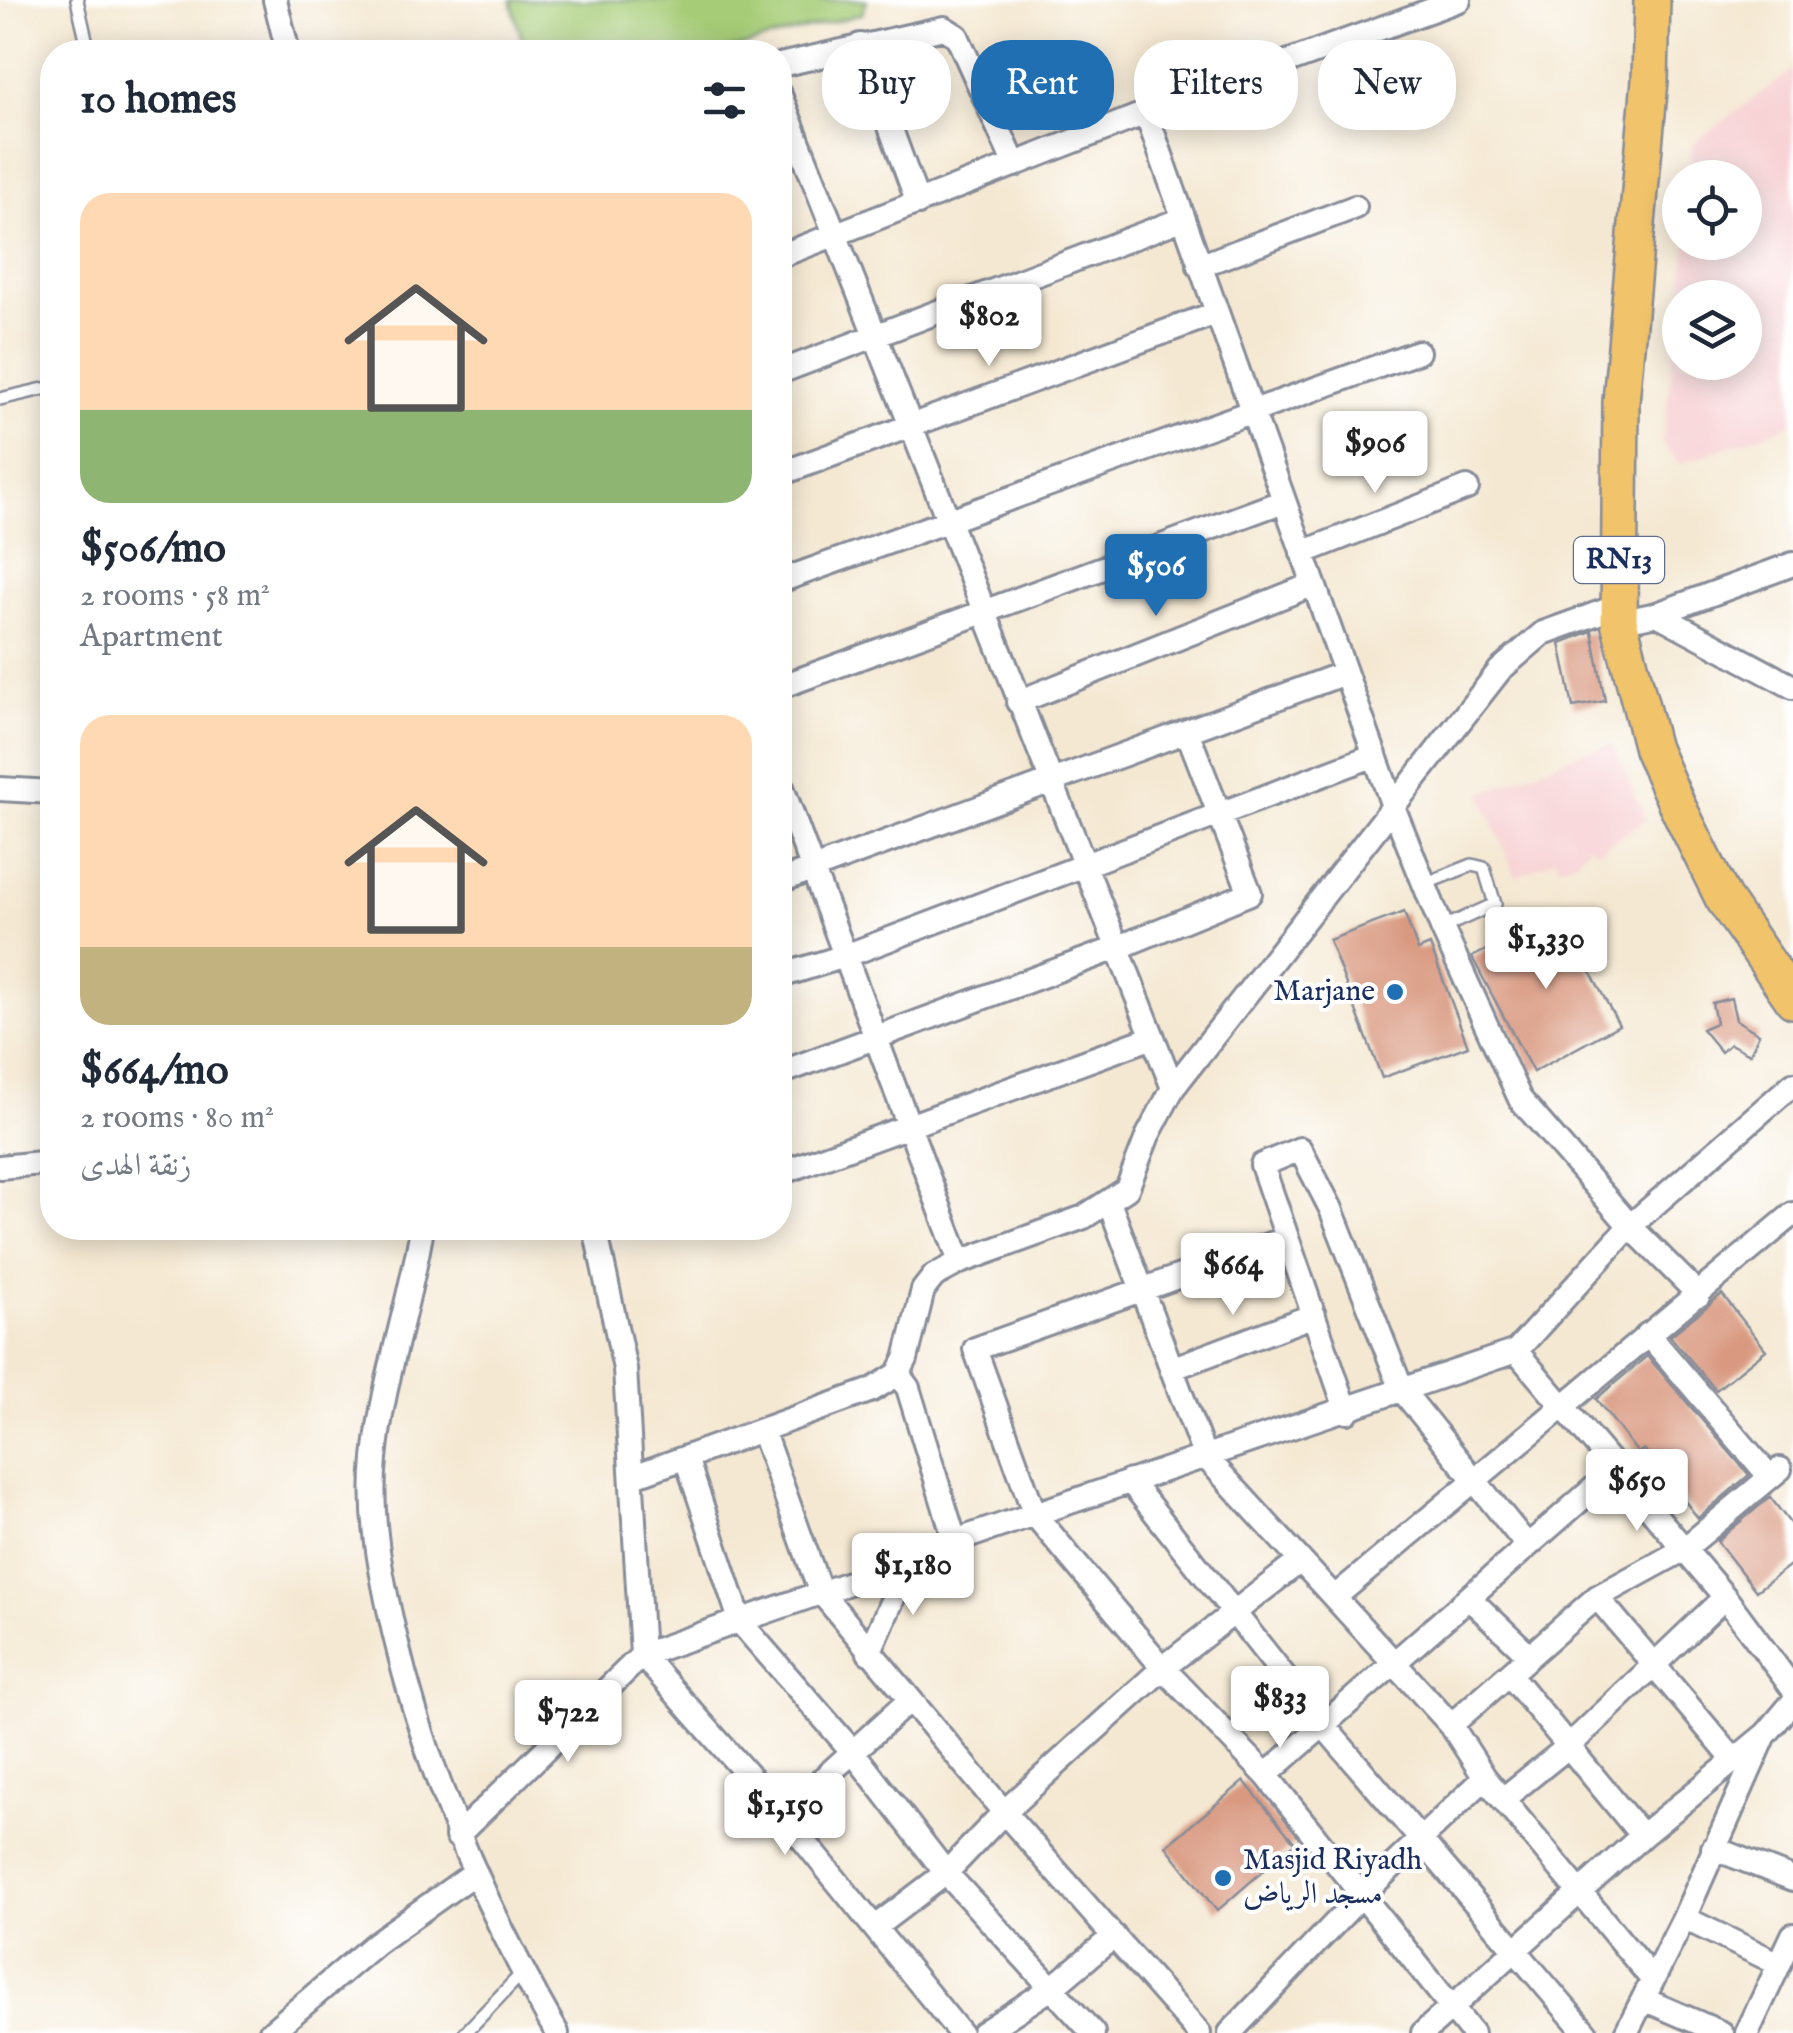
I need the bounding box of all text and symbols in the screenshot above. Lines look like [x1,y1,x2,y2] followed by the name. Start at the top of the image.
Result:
[822,40,951,130] chip: Buy
[971,40,1114,130] chip: Rent
[1134,40,1298,130] chip: Filters
[1318,40,1456,130] chip: New
[697,73,752,128] icon: filters
[80,74,236,127] text: 10 homes
[1662,160,1762,380] map controls
[1662,160,1762,260] button: locate
[326,258,506,438] icon: home
[1662,280,1762,380] button: layers
[930,284,1048,369] pin: $802
[959,296,1020,337] text: $802
[1316,411,1434,496] pin: $906
[1345,423,1405,464] text: $906
[80,523,226,576] text: $506/mo
[1097,534,1215,619] pin: $506
[1574,537,1664,583] road number: RN13
[1127,546,1185,587] text: $506
[80,576,270,617] text: 2 rooms · 58 m²
[80,617,223,658] text: Apartment
[326,780,506,960] icon: home
[1465,907,1627,992] pin: $1,330
[1507,919,1585,960] text: $1,330
[1273,973,1375,1011] place label: Marjane
[1384,981,1406,1003] marker: Marjane
[80,1045,229,1098] text: $664/mo
[80,1098,274,1139] text: 2 rooms · 80 m²
[80,1146,191,1187] text: زنقة الهدى
[1174,1233,1292,1318] pin: $664
[1203,1245,1263,1286] text: $664
[1578,1449,1696,1534] pin: $650
[1608,1461,1666,1502] text: $650
[832,1533,994,1618] pin: $1,180
[874,1545,952,1586] text: $1,180
[1221,1666,1339,1751] pin: $833
[1253,1678,1307,1719] text: $833
[509,1680,627,1765] pin: $722
[537,1692,599,1733] text: $722
[704,1773,866,1858] pin: $1,150
[746,1785,824,1826] text: $1,150
[1243,1842,1422,1914] place label: Masjid Riyadh مسجد الرياض
[1212,1867,1234,1889] marker: Masjid Riyadh مسجد الرياض

